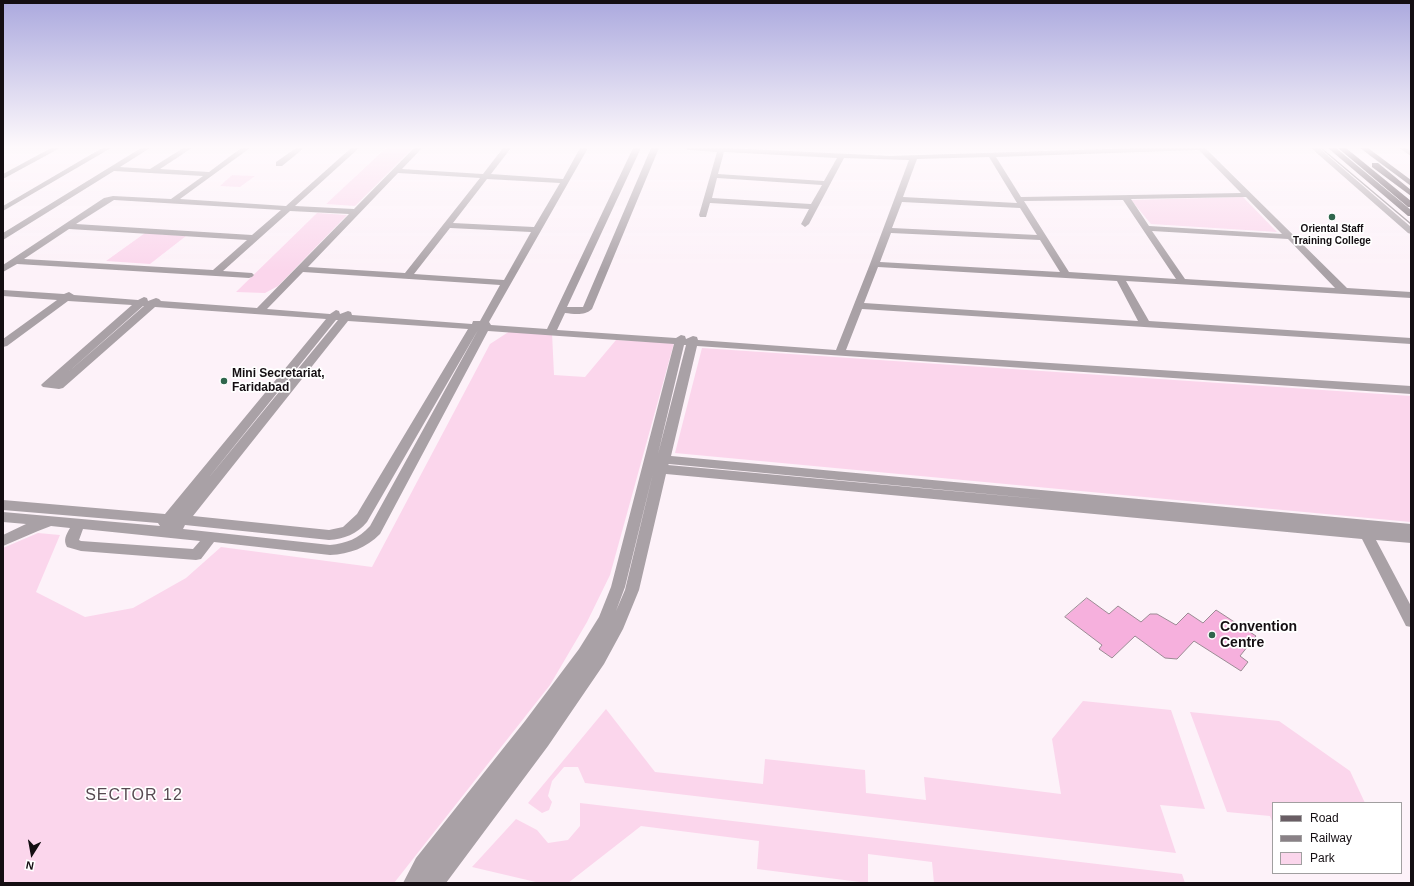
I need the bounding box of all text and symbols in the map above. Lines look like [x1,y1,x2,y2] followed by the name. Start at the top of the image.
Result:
[1327,212,1337,222] marker: Oriental Staff Training College
[1293,223,1371,246] place label: Oriental Staff Training College
[232,367,325,395] place label: Mini Secretariat, Faridabad
[219,376,229,386] marker: Mini Secretariat, Faridabad
[1220,619,1297,652] place label: Convention Centre
[1207,630,1217,640] marker: Convention Centre
[85,786,183,806] district label: SECTOR 12
[1272,802,1402,874] legend
[1310,811,1339,825] text: Road
[1310,831,1352,845] text: Railway
[12,834,52,874] north arrow
[1310,851,1335,865] text: Park
[25,859,35,872] text: N

